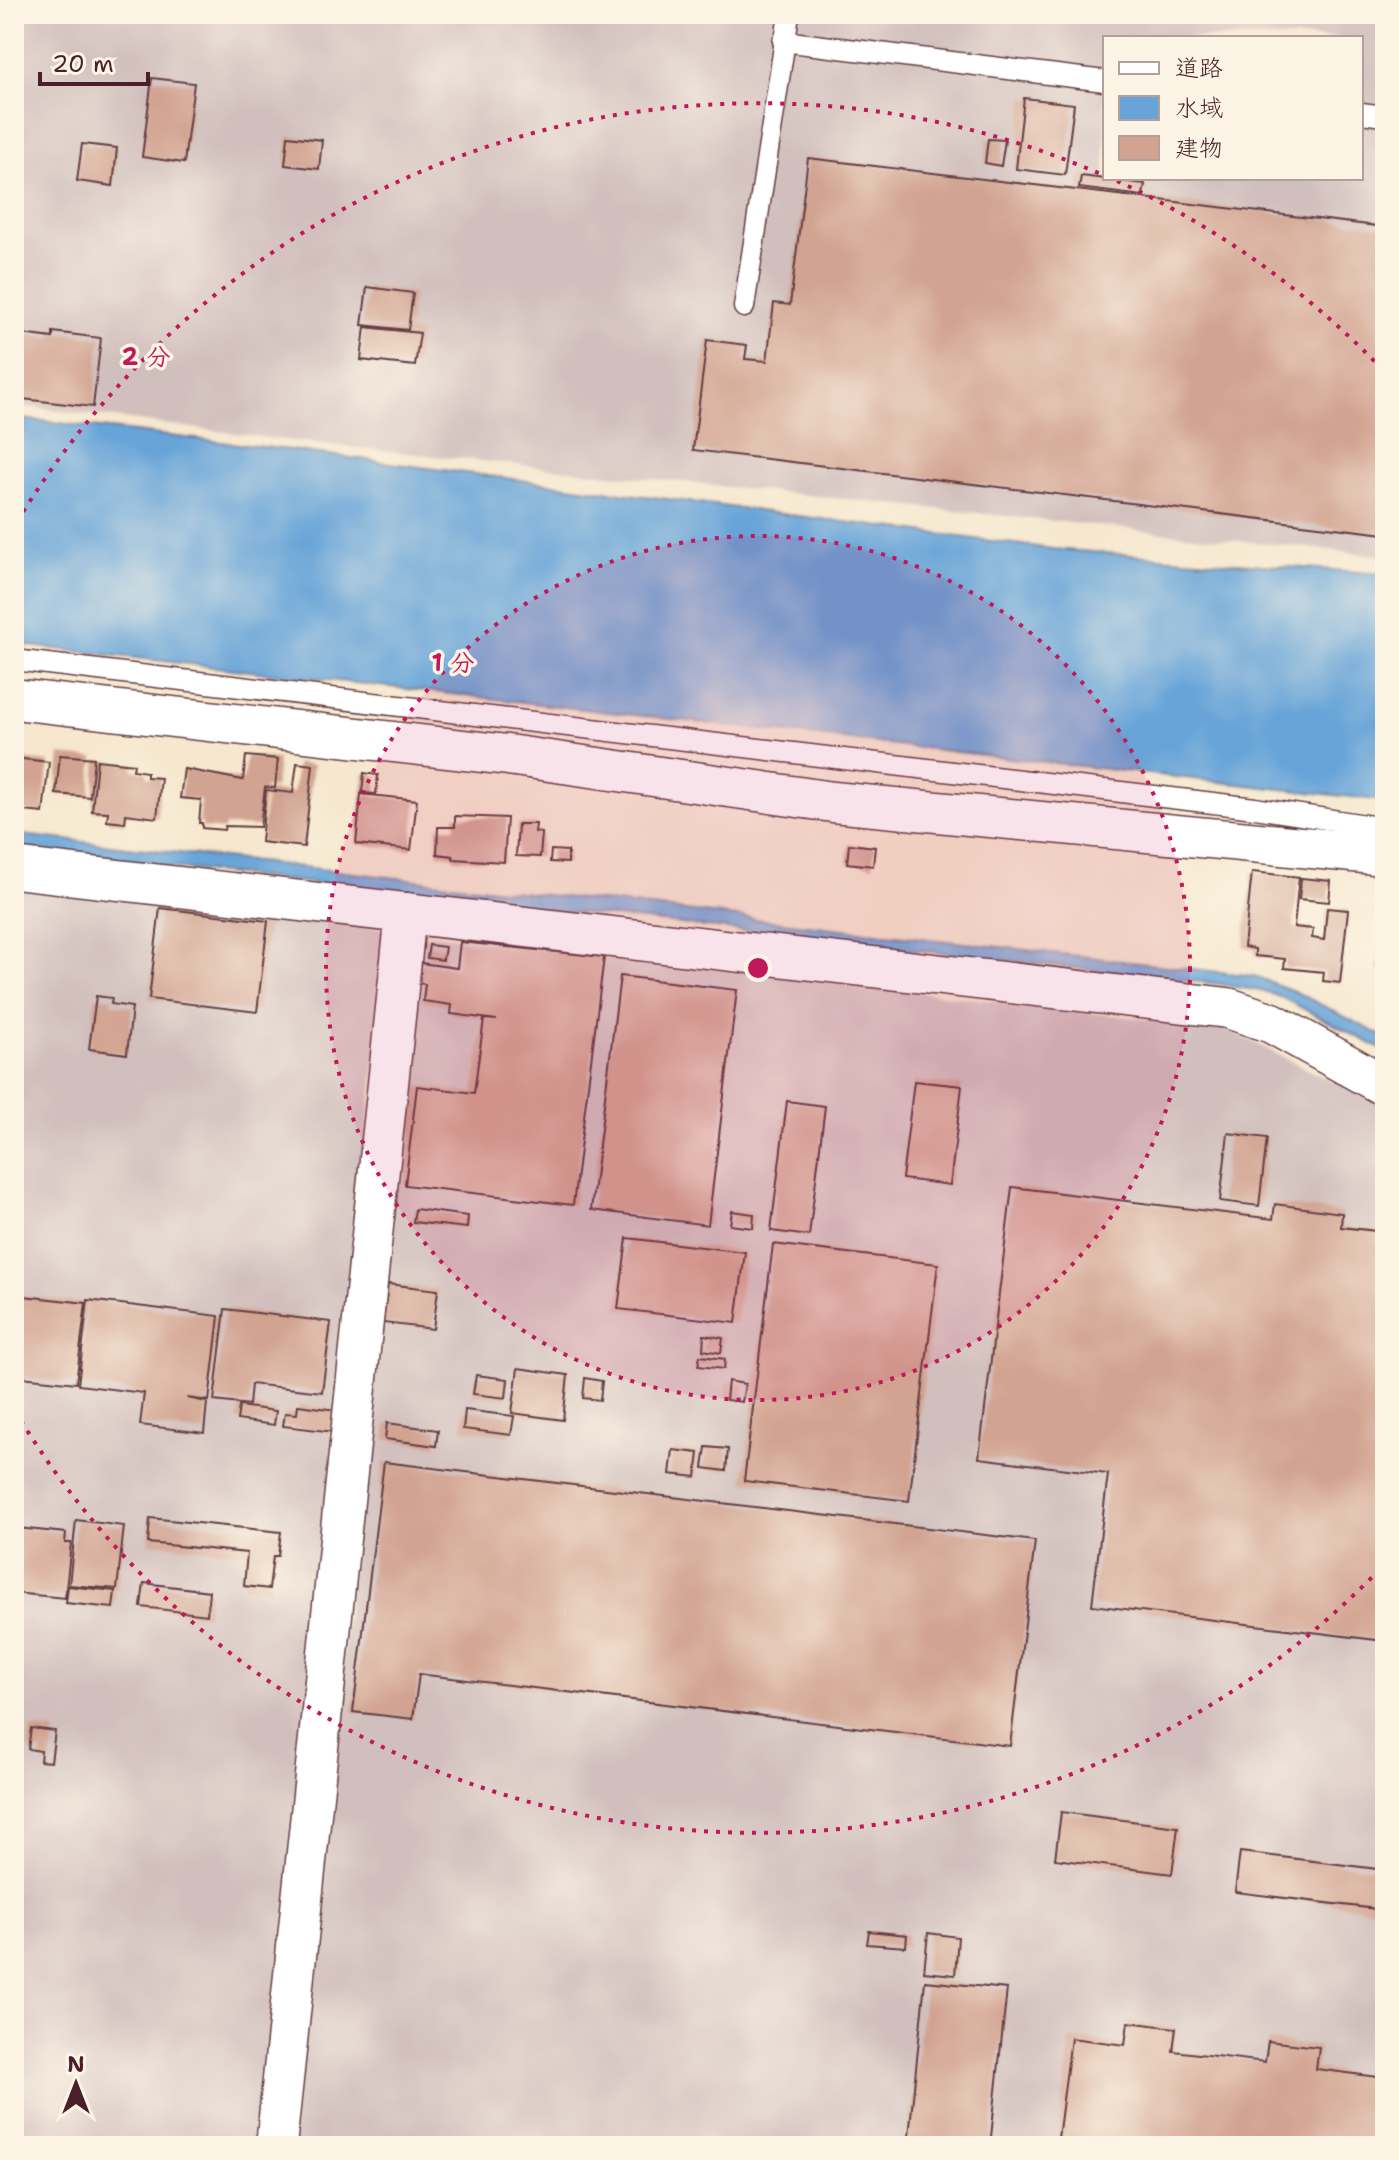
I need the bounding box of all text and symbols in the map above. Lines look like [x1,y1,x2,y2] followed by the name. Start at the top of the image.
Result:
[40,36,148,86] scale bar
[1103,36,1363,180] legend
[52,48,114,80] text: 20 m
[1175,52,1223,84] text: 道路
[1175,92,1223,124] text: 水域
[1175,132,1223,164] text: 建物
[121,341,171,373] text: 2 分
[431,647,475,679] text: 1 分
[744,954,772,982] centre of rings
[36,2044,116,2124] north arrow
[67,2050,85,2079] text: N

